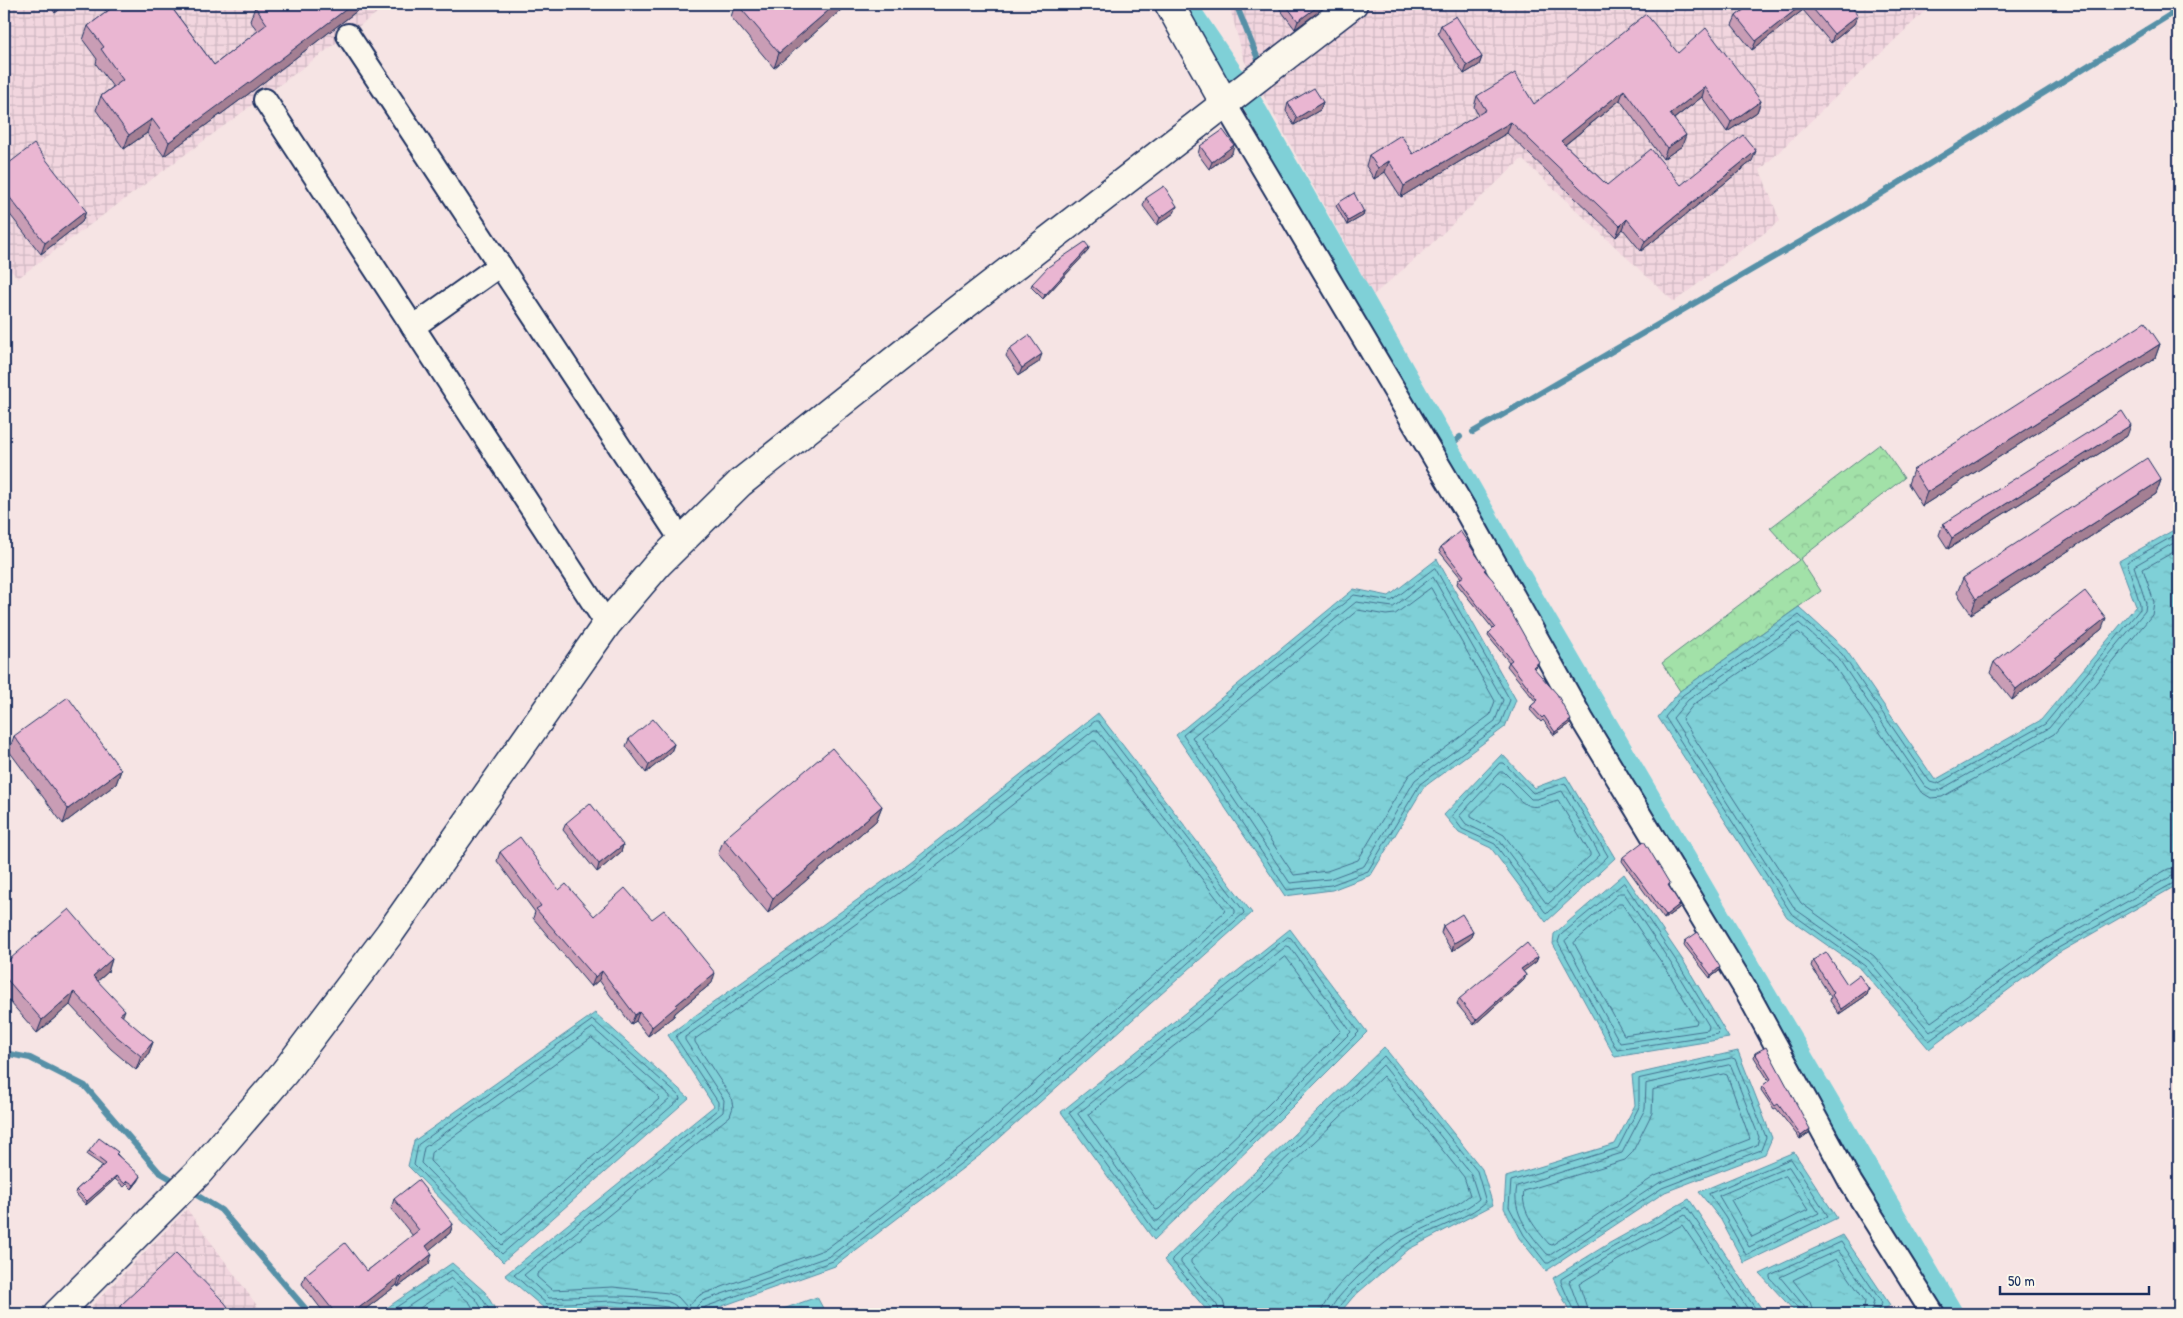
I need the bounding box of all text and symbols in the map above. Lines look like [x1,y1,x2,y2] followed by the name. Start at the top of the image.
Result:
[2000,1263,2149,1295] scale bar
[2008,1270,2035,1291] text: 50 m

